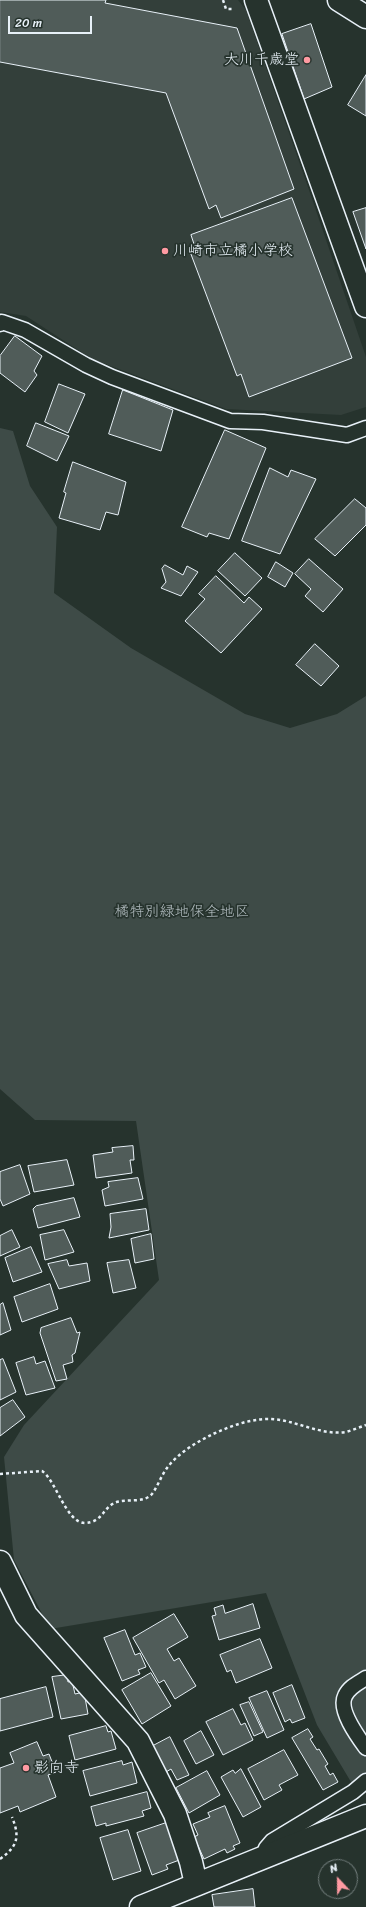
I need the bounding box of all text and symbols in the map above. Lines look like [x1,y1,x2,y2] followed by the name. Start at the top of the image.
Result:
[10,8,94,34] scale bar
[15,12,42,34] text: 20 m
[224,51,299,69] place label: 大川千歳堂
[302,55,312,65] marker: 大川千歳堂
[173,242,293,260] place label: 川崎市立橘小学校
[160,246,170,256] marker: 川崎市立橘小学校
[115,903,249,921] park label: 橘特別緑地保全地区
[34,1759,79,1777] place label: 影向寺
[21,1763,31,1773] marker: 影向寺
[327,1858,341,1879] text: N
[318,1859,358,1899] north arrow

